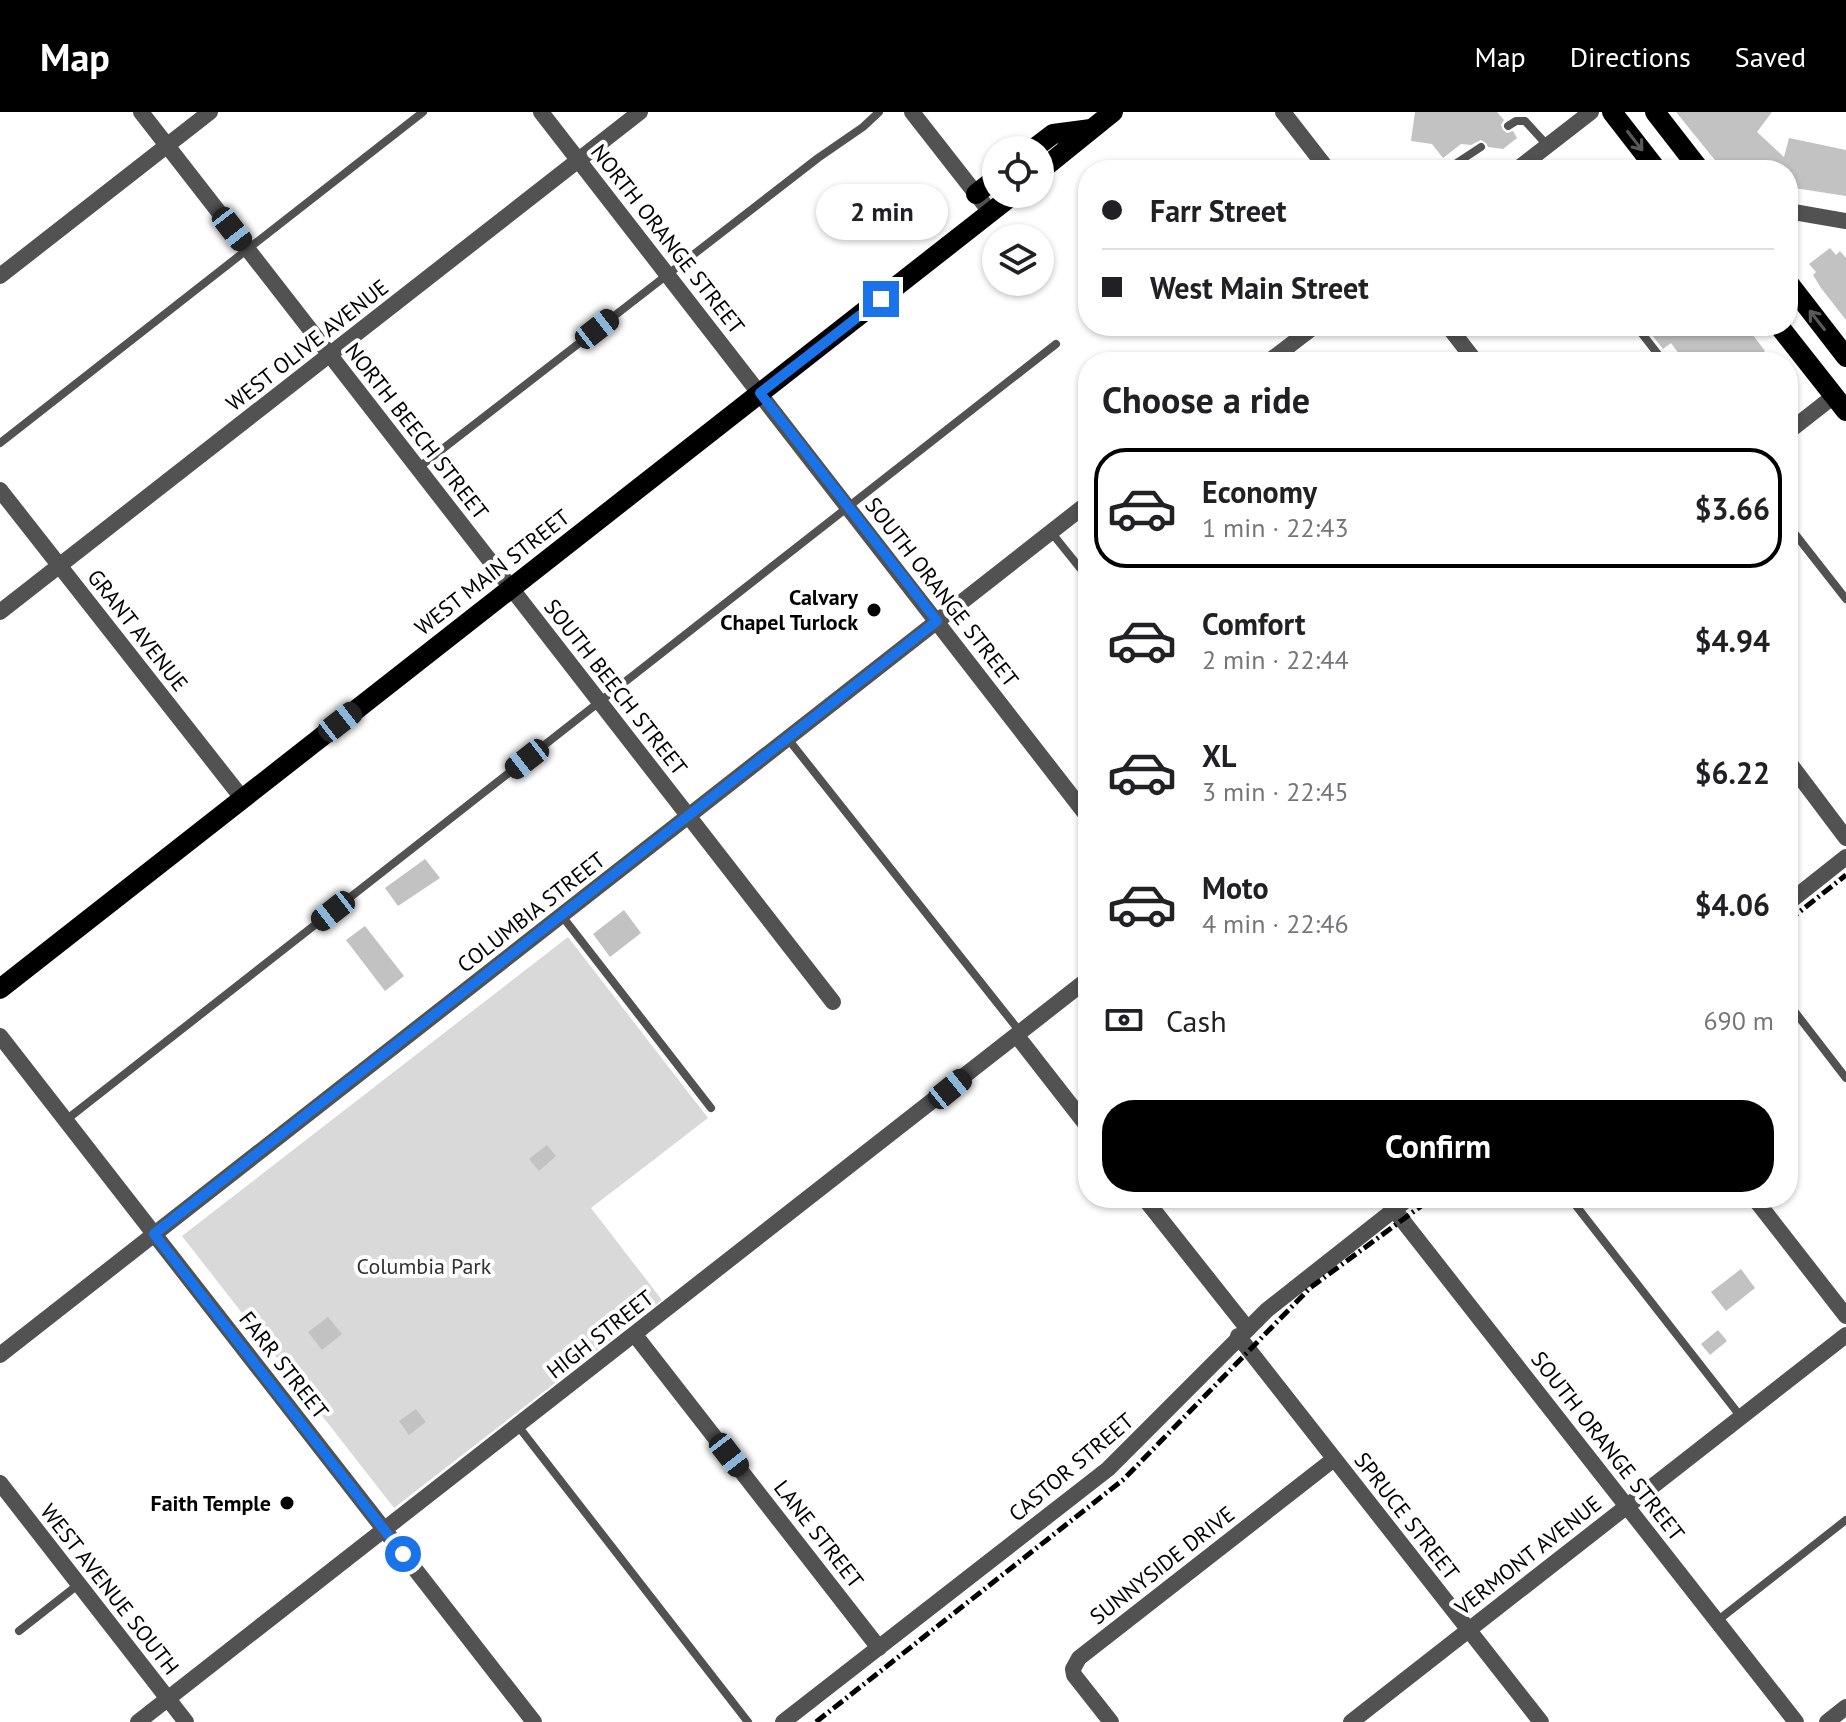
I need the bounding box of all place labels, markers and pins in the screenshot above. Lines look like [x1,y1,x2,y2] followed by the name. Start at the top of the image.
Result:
[720,583,858,636] place label: Calvary Chapel Turlock
[865,601,883,619] marker: Calvary Chapel Turlock
[150,1489,271,1517] place label: Faith Temple
[278,1494,296,1512] marker: Faith Temple

